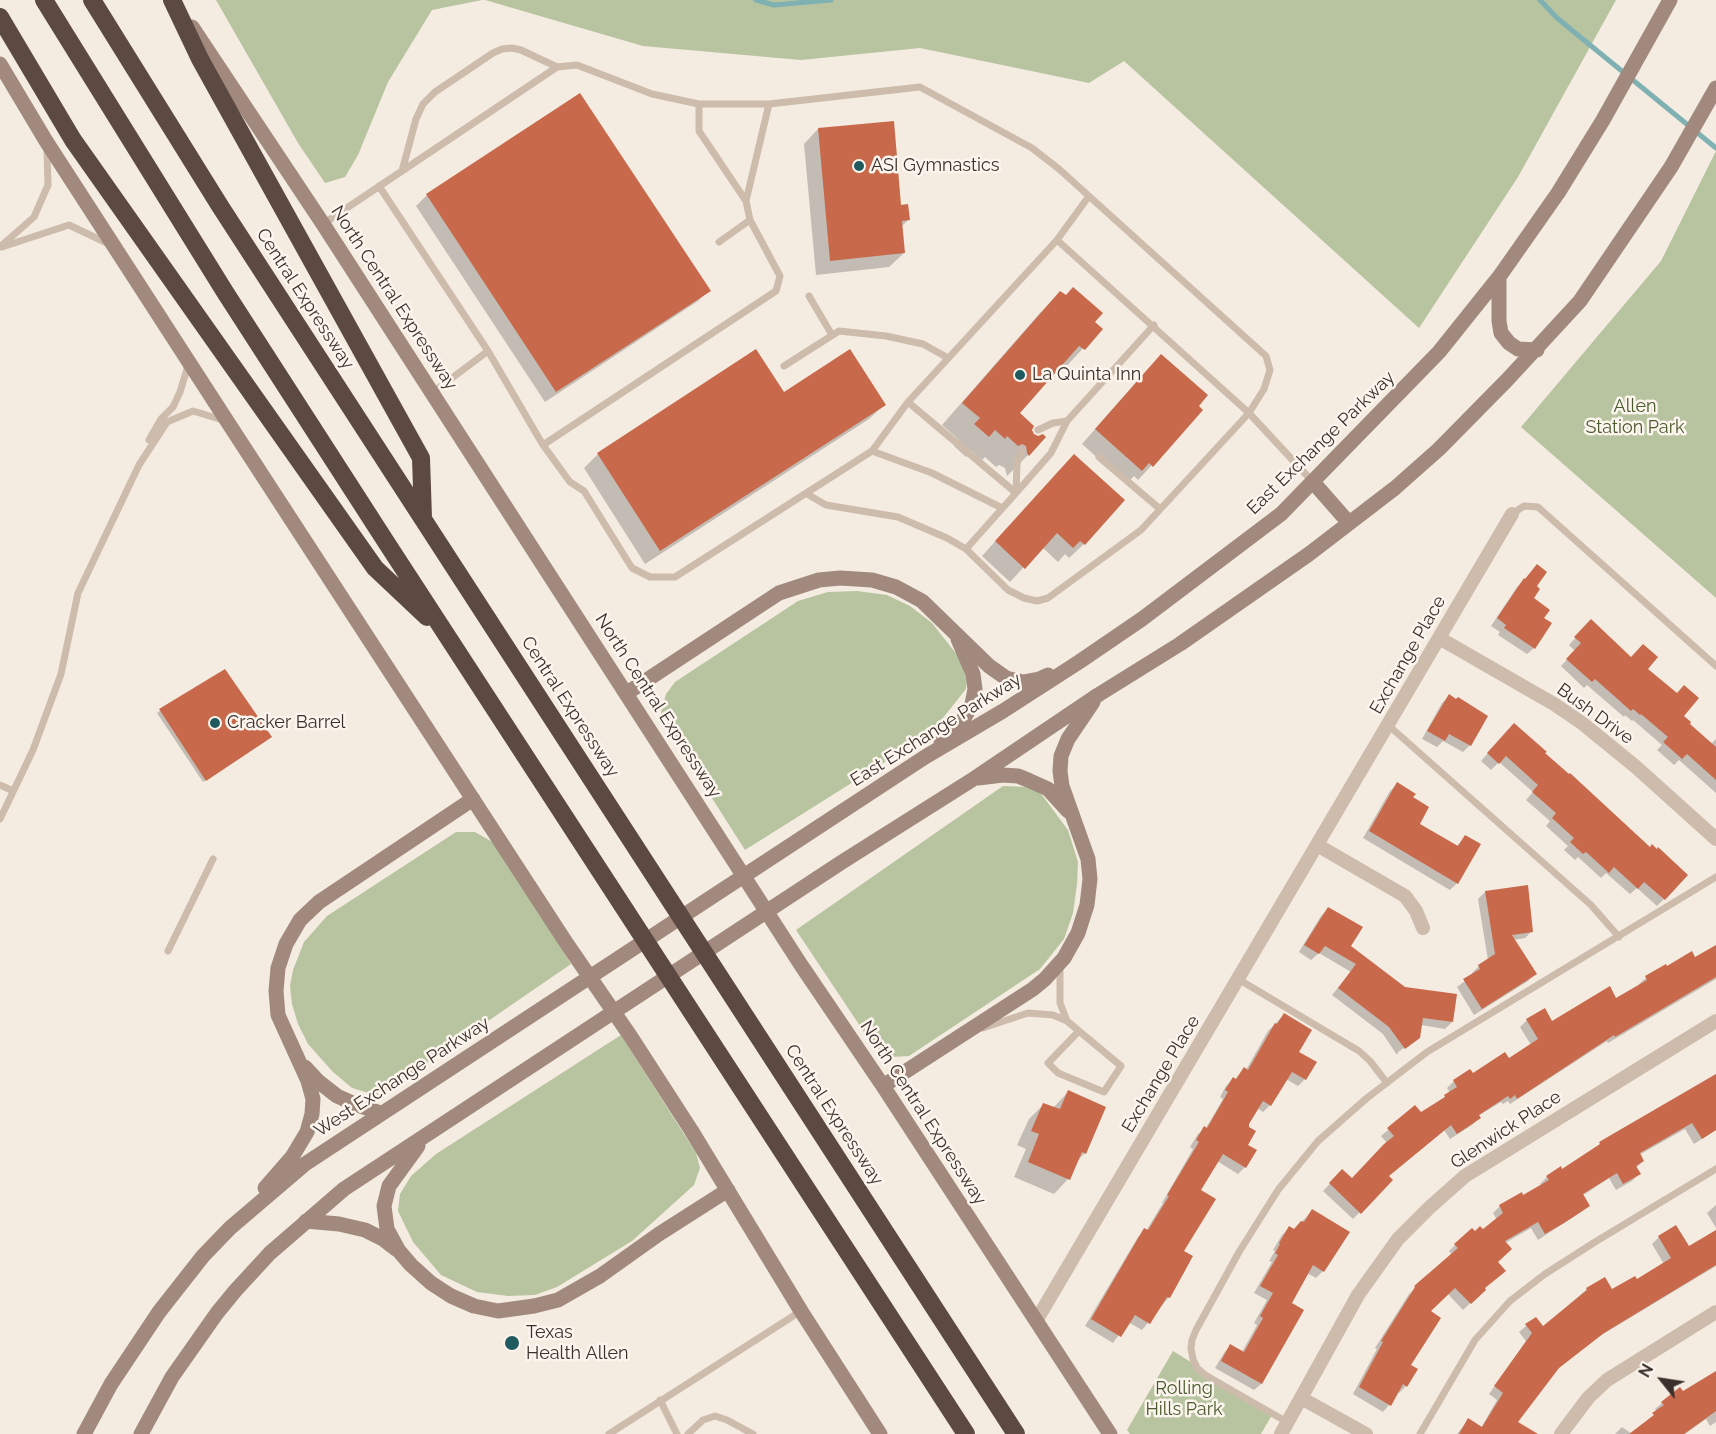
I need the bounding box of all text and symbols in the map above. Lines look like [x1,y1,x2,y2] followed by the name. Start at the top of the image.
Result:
[871,155,1000,177] place label: ASI Gymnastics
[852,159,866,173] marker: ASI Gymnastics
[326,202,462,394] street label: North Central Expressway
[251,225,359,373] street label: Central Expressway
[1032,364,1141,386] place label: La Quinta Inn
[1243,367,1399,519] street label: East Exchange Parkway
[1013,368,1027,382] marker: La Quinta Inn
[1585,396,1685,438] park label: Allen Station Park
[1365,592,1451,718] street label: Exchange Place
[590,610,726,802] street label: North Central Expressway
[516,633,624,781] street label: Central Expressway
[847,669,1025,791] street label: East Exchange Parkway
[1552,679,1638,749] street label: Bush Drive
[227,712,345,734] place label: Cracker Barrel
[208,716,222,730] marker: Cracker Barrel
[310,1012,494,1142] street label: West Exchange Parkway
[1118,1012,1204,1136] street label: Exchange Place
[855,1017,991,1209] street label: North Central Expressway
[780,1041,888,1189] street label: Central Expressway
[1447,1086,1565,1174] street label: Glenwick Place
[526,1322,629,1364] place label: Texas Health Allen
[503,1334,521,1352] marker: Texas Health Allen
[1632,1350,1692,1410] north arrow
[1635,1361,1657,1381] text: N
[1145,1378,1223,1420] park label: Rolling Hills Park

